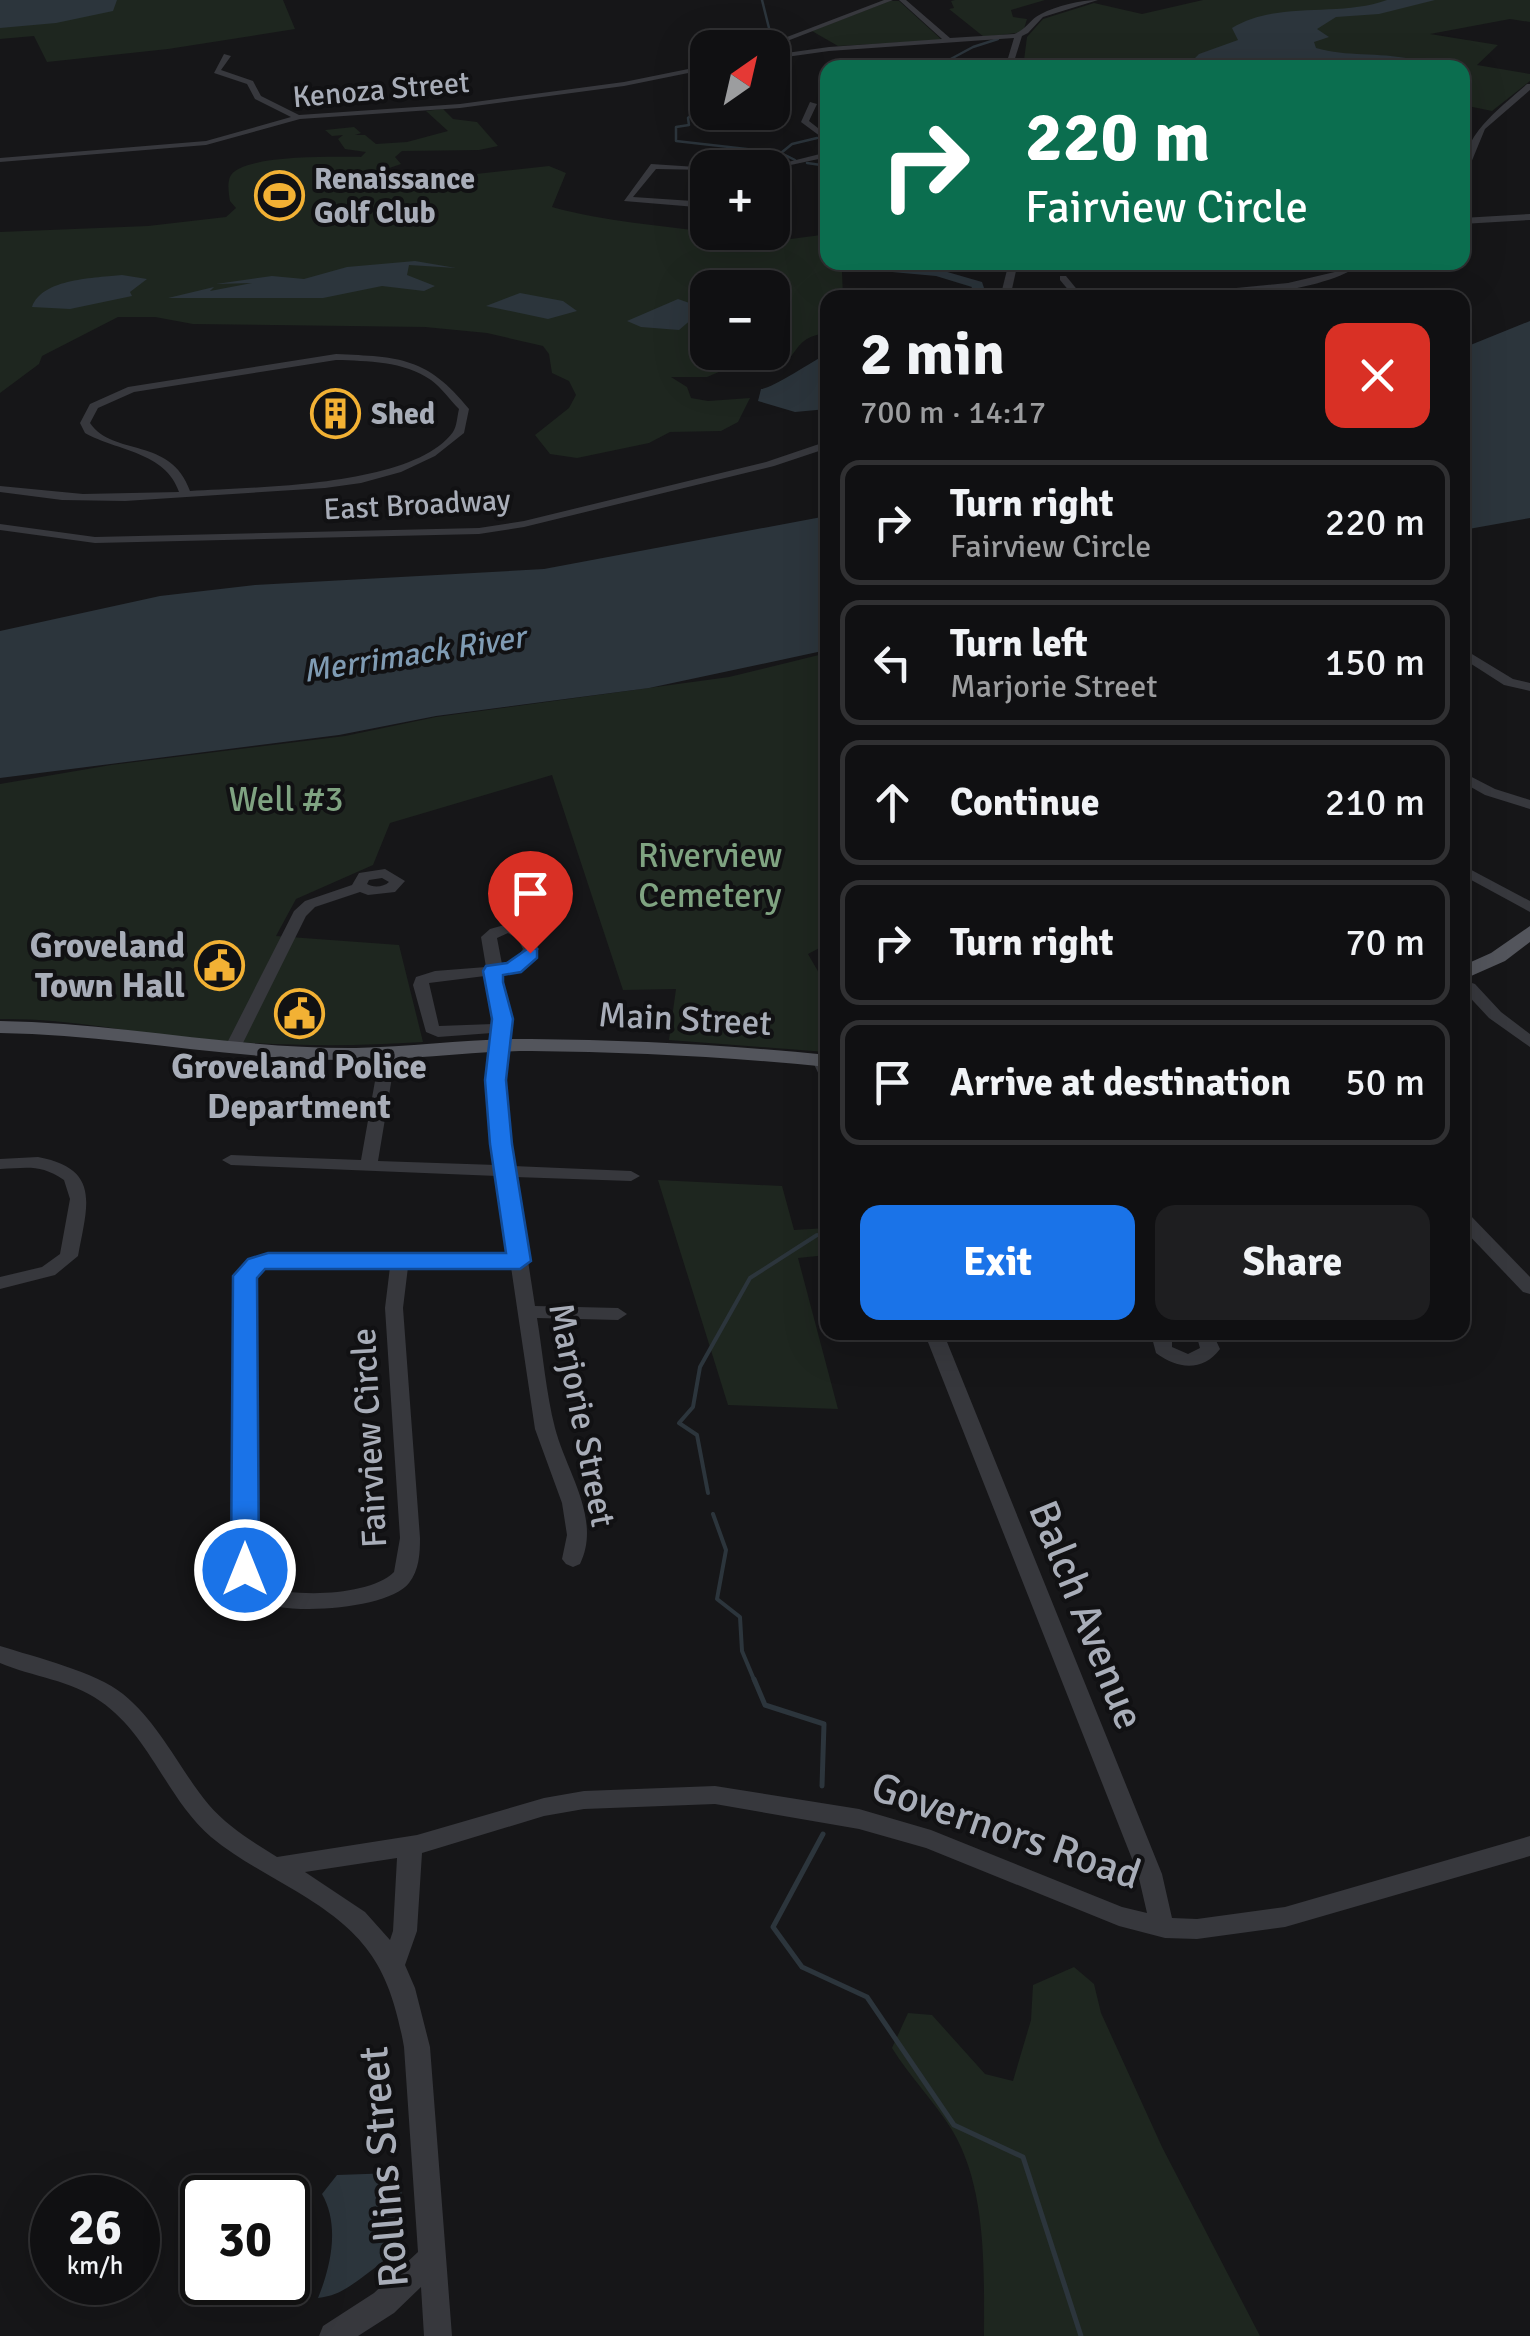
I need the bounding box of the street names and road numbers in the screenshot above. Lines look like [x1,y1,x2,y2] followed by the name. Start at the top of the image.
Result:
[291,64,471,116] street label: Kenoza Street
[323,482,511,528] street label: East Broadway
[597,993,773,1045] street label: Main Street
[539,1300,625,1530] street label: Marjorie Street
[342,1327,396,1549] street label: Fairview Circle
[1017,1493,1155,1737] street label: Balch Avenue
[865,1761,1147,1901] street label: Governors Road
[348,2044,420,2290] street label: Rollins Street

